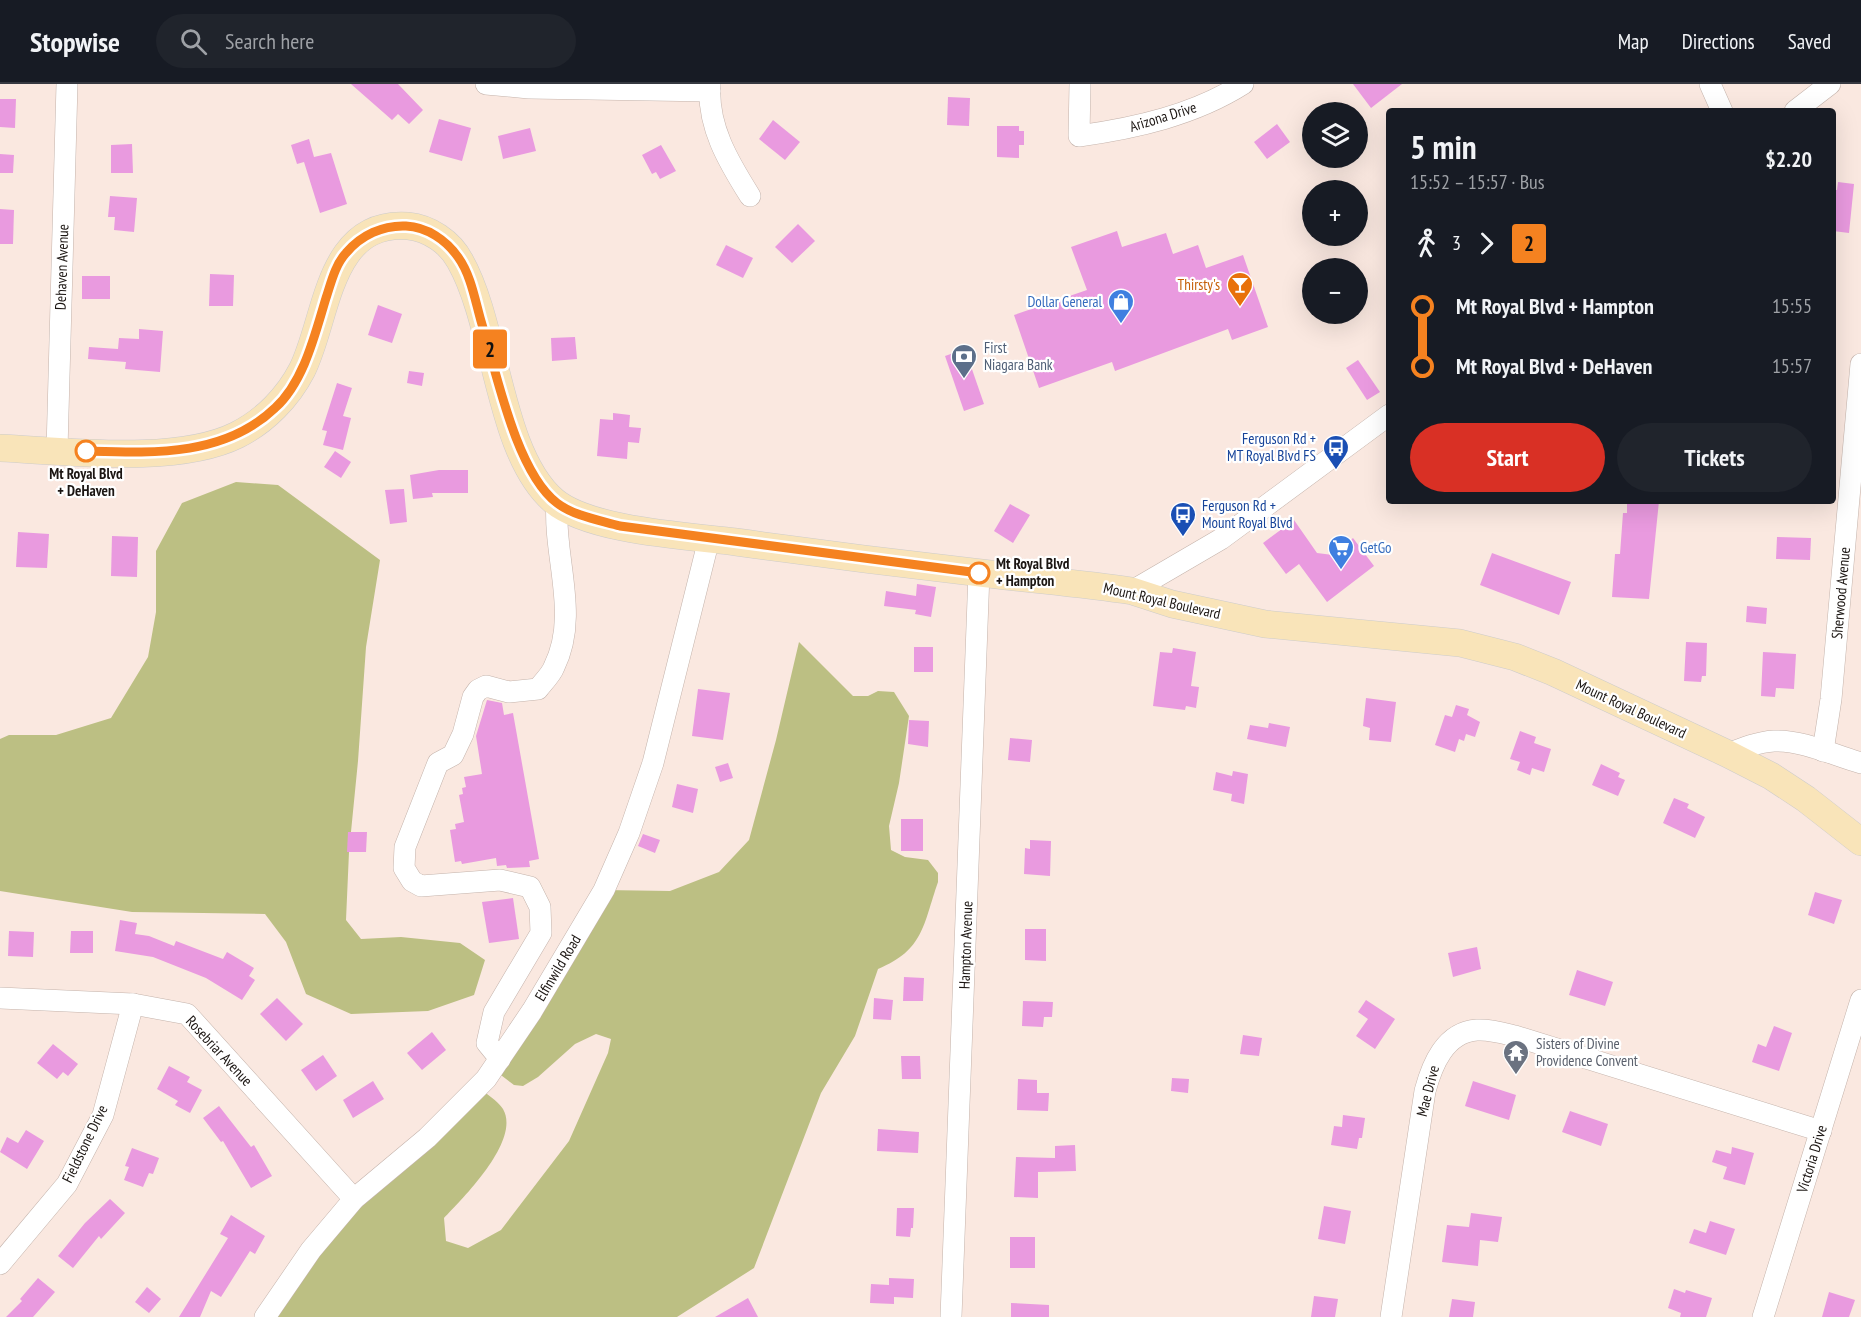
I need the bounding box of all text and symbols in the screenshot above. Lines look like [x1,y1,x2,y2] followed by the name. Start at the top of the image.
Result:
[156,14,576,68] search box
[30,23,120,60] text: Stopwise
[177,25,210,58] icon: search
[225,27,314,55] text: Search here
[1618,28,1649,55] text: Map
[1682,28,1755,55] text: Directions
[1788,28,1831,55] text: Saved
[1127,97,1199,136] street label: Arizona Drive
[1302,102,1368,324] map controls
[1302,102,1368,168] button: layers
[1410,125,1477,168] text: 5 min
[1765,145,1812,173] text: $2.20
[1410,169,1545,195] text: 15:52 – 15:57 · Bus
[1302,180,1368,246] button: +
[51,224,72,310] street label: Dehaven Avenue
[1410,227,1443,260] icon: walk
[1470,227,1503,260] icon: forward
[1452,230,1461,256] text: 3
[1524,230,1534,257] text: 2
[1302,258,1368,324] button: −
[1225,270,1255,308] bar icon: Thirsty's
[1178,275,1220,294] place label: Thirsty's
[1106,287,1136,325] shop icon: Dollar General
[1027,292,1102,311] place label: Dollar General
[1456,292,1654,320] text: Mt Royal Blvd + Hampton
[1772,293,1812,319] text: 15:55
[470,330,510,368] line badge: 2
[485,336,495,363] text: 2
[984,338,1053,374] place label: First Niagara Bank
[949,342,979,380] bank icon: First Niagara Bank
[1456,352,1652,380] text: Mt Royal Blvd + DeHaven
[1772,353,1812,379] text: 15:57
[1410,423,1605,492] button: Start
[1617,423,1812,492] button: Tickets
[1227,429,1316,465] place label: Ferguson Rd + MT Royal Blvd FS
[1321,433,1351,471] bus stop icon: Ferguson Rd + MT Royal Blvd FS
[75,440,97,462] marker: Mt Royal Blvd + DeHaven
[49,464,123,500] place label: Mt Royal Blvd + DeHaven
[1202,496,1293,532] place label: Ferguson Rd + Mount Royal Blvd
[1168,500,1198,538] bus stop icon: Ferguson Rd + Mount Royal Blvd
[1326,533,1356,571] supermarket icon: GetGo
[1360,538,1392,557] place label: GetGo
[1827,546,1854,640] street label: Sherwood Avenue
[996,554,1070,590] place label: Mt Royal Blvd + Hampton
[968,562,990,584] marker: Mt Royal Blvd + Hampton
[1102,578,1223,623] street label: Mount Royal Boulevard
[1573,675,1689,742] street label: Mount Royal Boulevard
[954,901,977,989] street label: Hampton Avenue
[530,931,585,1004] street label: Elfinwild Road
[182,1012,257,1090] street label: Rosebriar Avenue
[1536,1034,1638,1070] place label: Sisters of Divine Providence Convent
[1501,1038,1531,1076] temple icon: Sisters of Divine Providence Convent
[1412,1063,1443,1118] street label: Mae Drive
[58,1102,112,1186] street label: Fieldstone Drive
[1792,1123,1831,1196] street label: Victoria Drive

